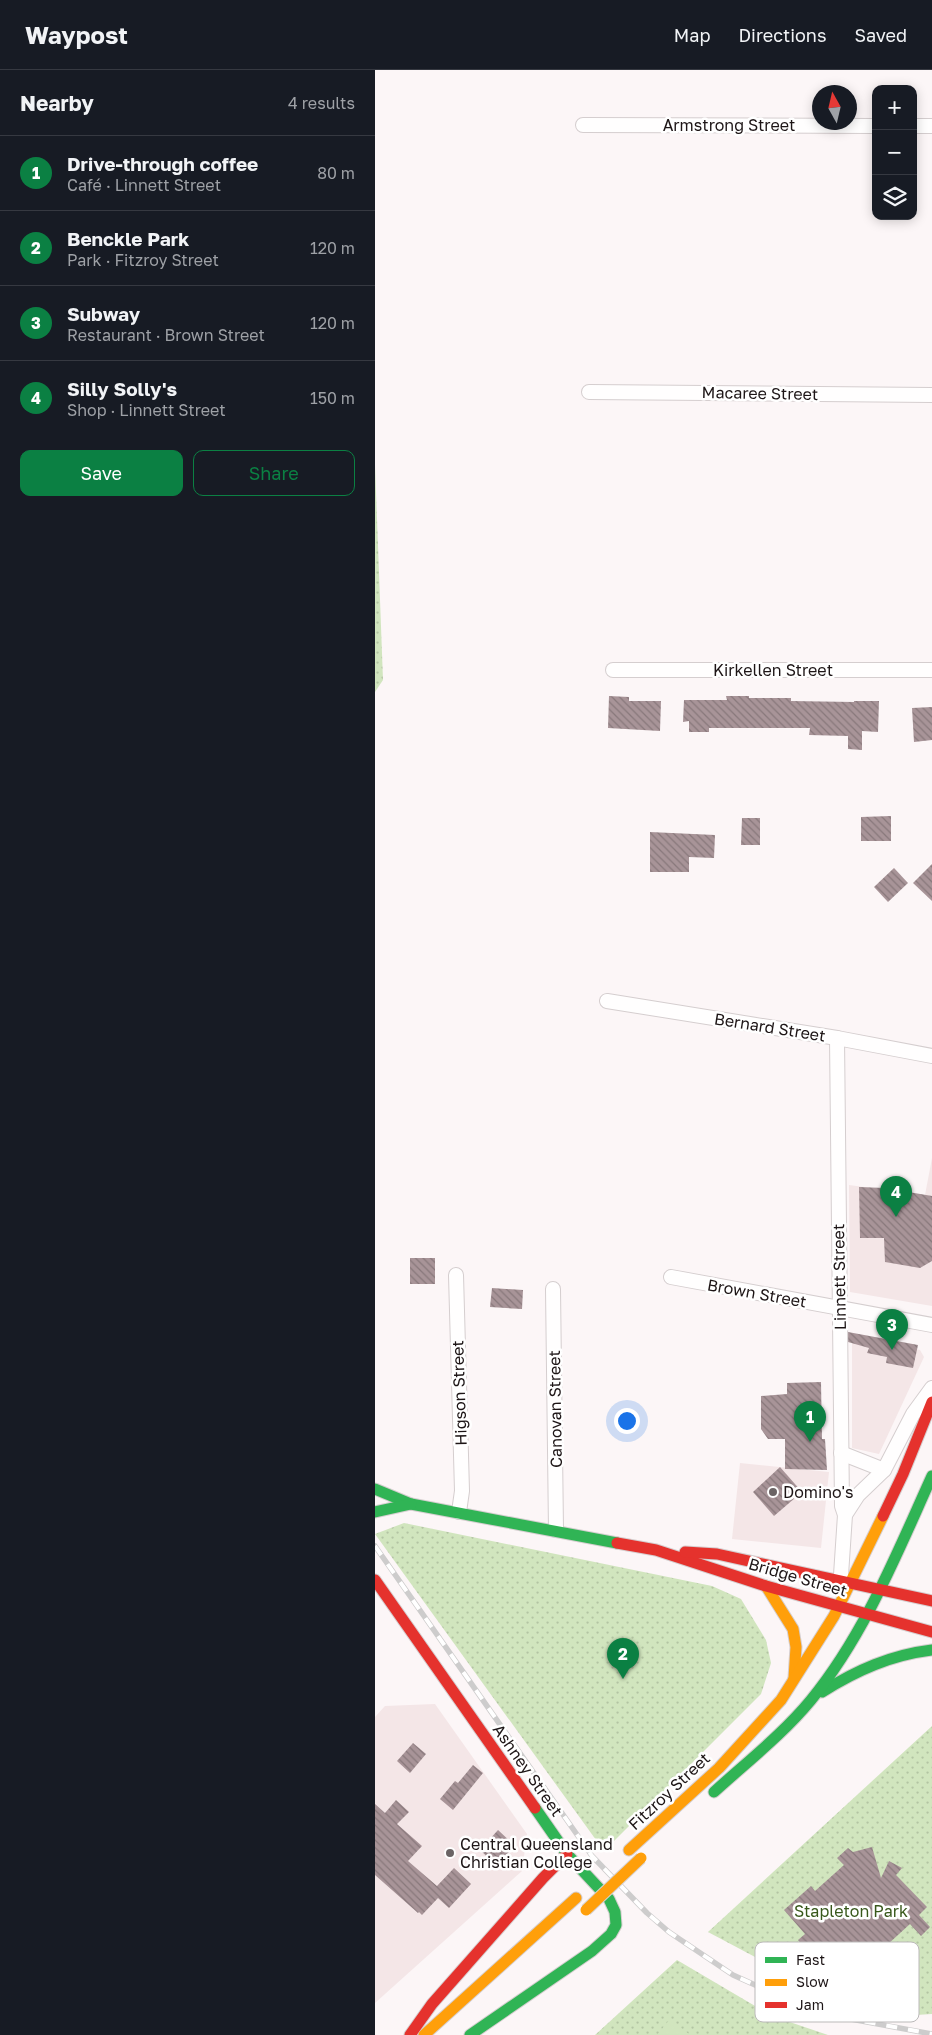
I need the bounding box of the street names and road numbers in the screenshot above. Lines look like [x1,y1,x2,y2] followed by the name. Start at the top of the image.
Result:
[663,115,795,135] street label: Armstrong Street
[702,382,818,404] street label: Macaree Street
[713,660,833,680] street label: Kirkellen Street
[713,1008,827,1046] street label: Bernard Street
[828,1224,850,1330] street label: Linnett Street
[706,1274,808,1312] street label: Brown Street
[447,1340,471,1446] street label: Higson Street
[544,1350,566,1468] street label: Canovan Street
[746,1553,850,1601] street label: Bridge Street
[489,1720,567,1820] street label: Ashney Street
[624,1748,714,1834] street label: Fitzroy Street

